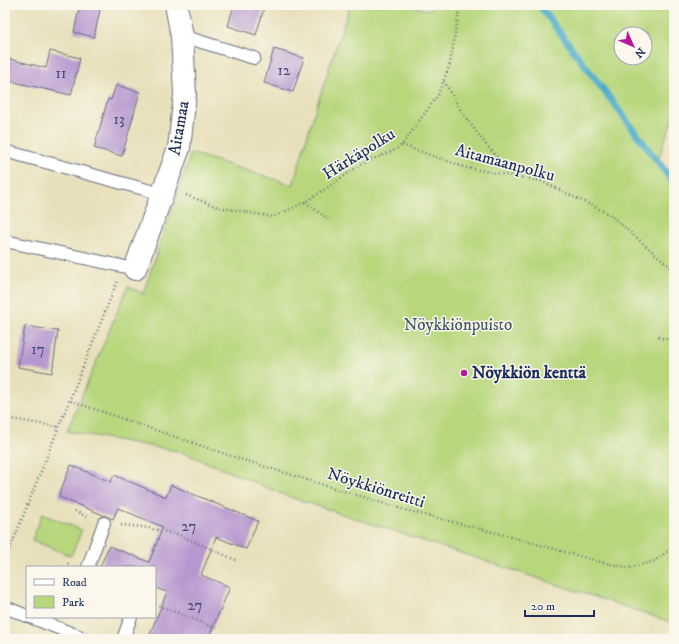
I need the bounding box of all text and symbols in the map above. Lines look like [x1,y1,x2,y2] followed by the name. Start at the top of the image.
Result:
[613,26,653,66] north arrow
[631,44,648,61] text: N
[278,61,291,80] house number: 12
[55,64,67,83] house number: 11
[163,98,195,157] street label: Aitamaa
[113,110,125,129] house number: 13
[318,123,400,185] street label: Härkäpolku
[453,139,557,187] street label: Aitamaanpolku
[404,314,512,336] park label: Nöykkiönpuisto
[31,340,45,359] house number: 17
[472,362,587,384] place label: Nöykkiön kenttä
[459,368,469,378] marker: Nöykkiön kenttä
[324,463,428,513] street label: Nöykkiönreitti
[182,517,197,536] house number: 27
[26,566,156,618] legend
[62,575,87,590] text: Road
[525,592,594,618] scale bar
[62,595,84,610] text: Park
[188,596,203,615] house number: 27
[531,599,555,614] text: 20 m

